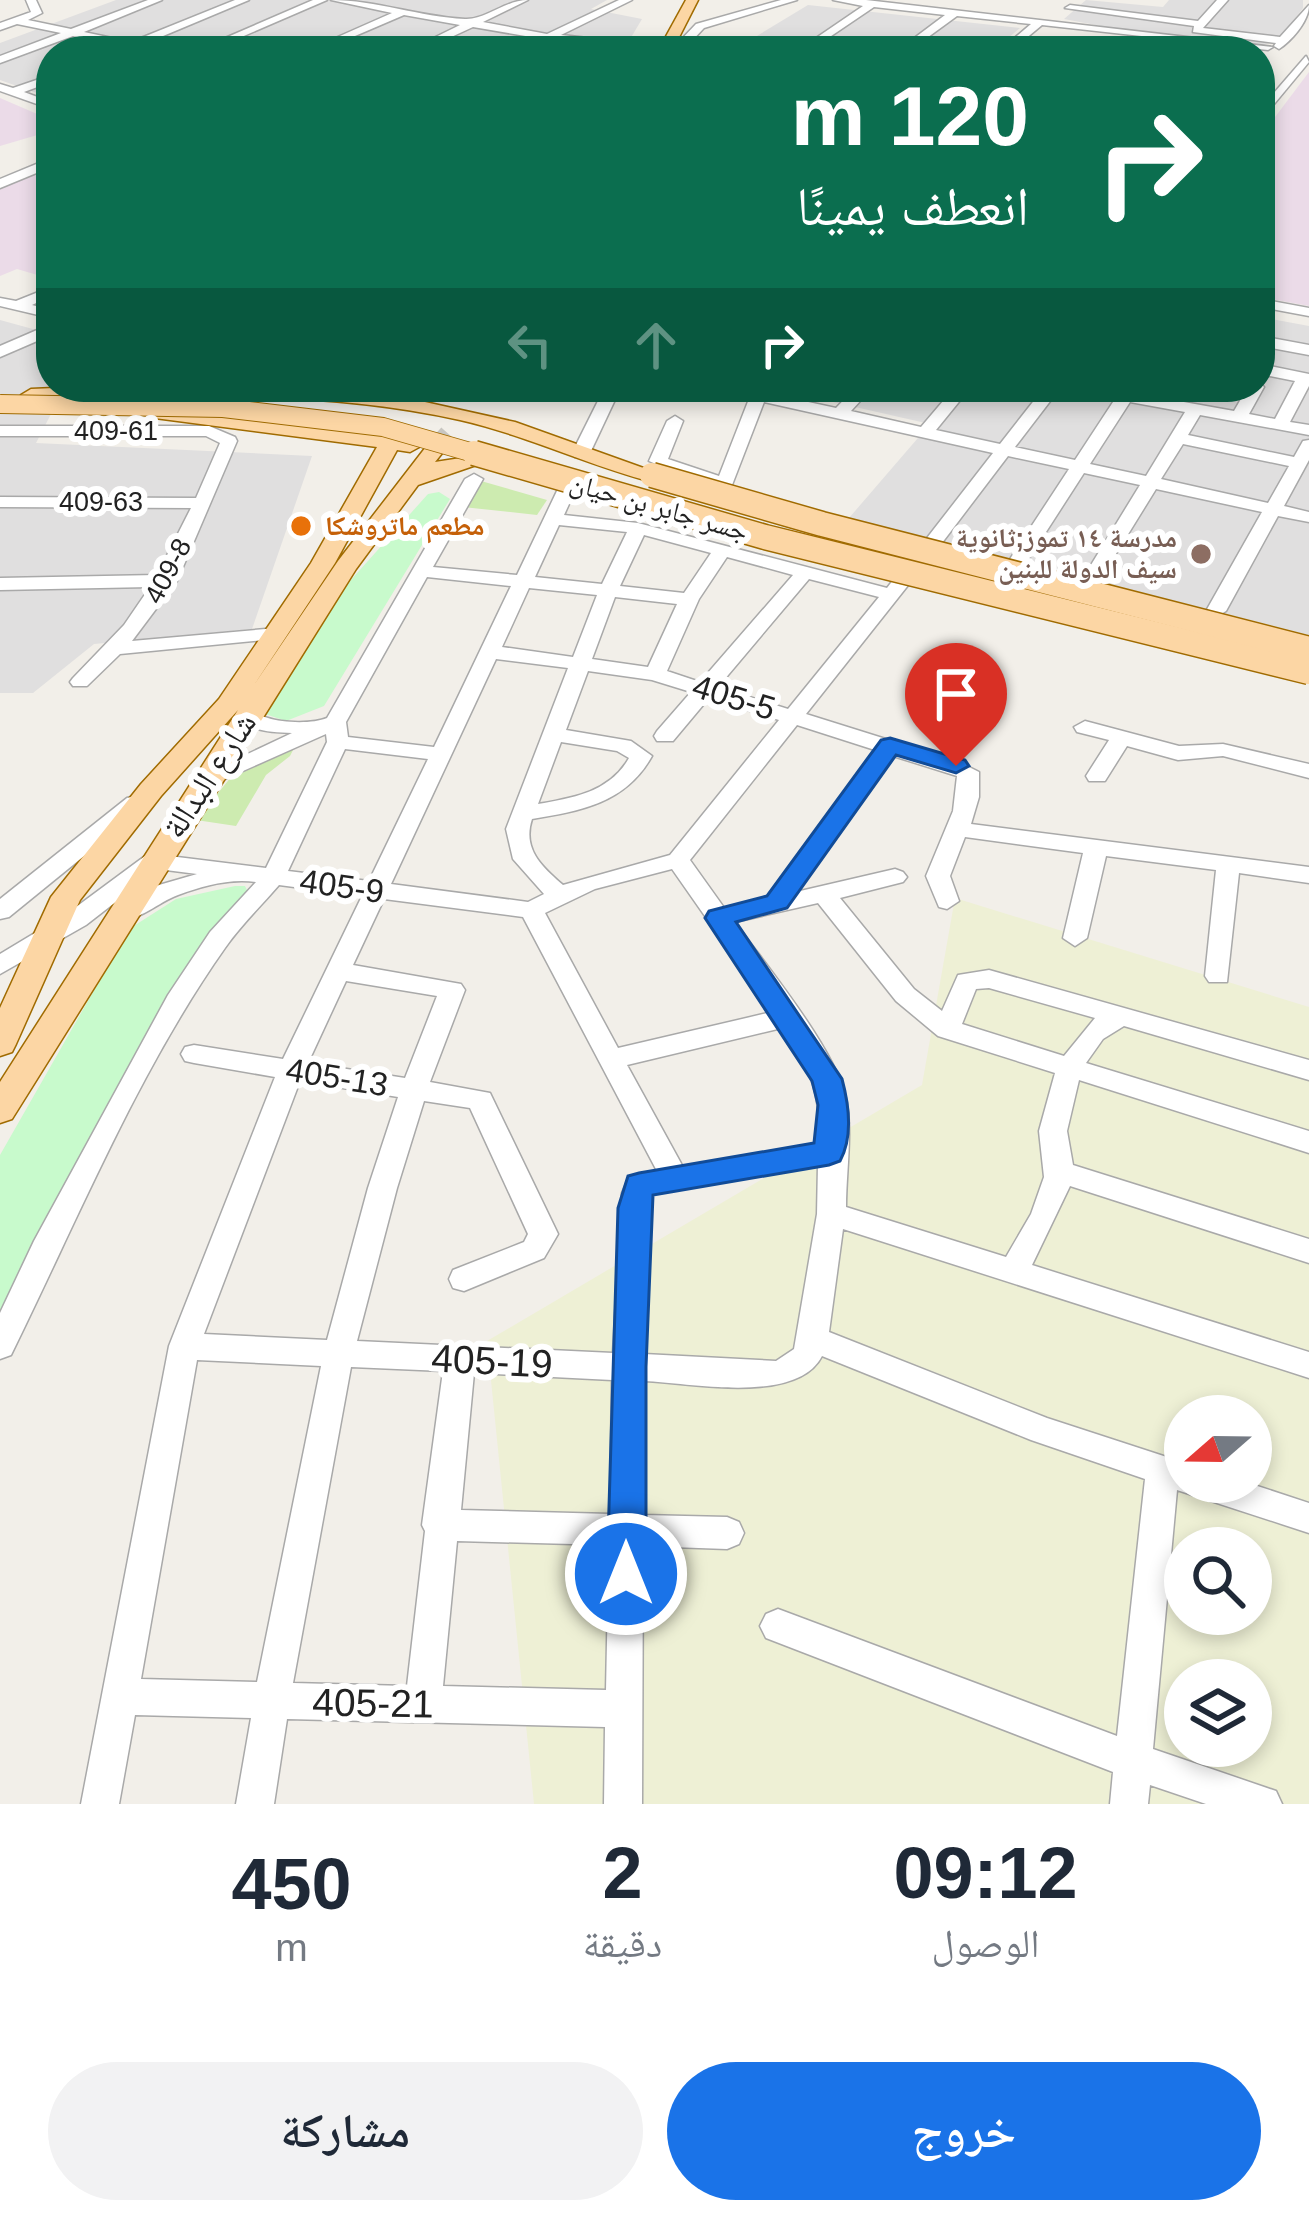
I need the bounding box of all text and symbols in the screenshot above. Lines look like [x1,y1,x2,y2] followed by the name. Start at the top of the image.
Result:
[791,69,1029,163] text: 120 m
[1071,84,1227,240] icon: right
[796,176,1029,236] text: انعطف يمينًا
[497,312,563,378] icon: left
[623,312,689,378] icon: ahead
[749,312,815,378] icon: right
[74,416,158,446] street label: 409-61
[566,467,751,548] street label: جسر جابر بن حيان
[59,487,143,517] street label: 409-63
[325,511,485,544] place label: مطعم ماتروشكا
[288,513,314,539] marker: مطعم ماتروشكا
[956,523,1177,585] place label: مدرسة ١٤ تموز;ثانوية سيف الدولة للبنين
[139,533,197,609] street label: 409-8
[1188,541,1214,567] marker: مدرسة ١٤ تموز;ثانوية سيف الدولة للبنين
[905,643,1007,766] pin
[923,661,989,727] icon: arrive
[688,667,780,727] street label: 405-5
[155,705,265,846] street label: شارع البدالة
[298,862,386,910] street label: 405-9
[283,1051,391,1103] street label: 405-13
[430,1336,554,1386] street label: 405-19
[1164,1395,1272,1503] north arrow
[1164,1395,1272,1767] map controls
[563,1511,689,1637] position arrow
[1164,1527,1272,1635] button: search
[1164,1659,1272,1767] button: layers
[312,1680,434,1726] street label: 405-21
[602,1833,643,1913] text: 2
[894,1833,1078,1913] text: 09:12
[231,1844,352,1924] text: 450
[583,1922,662,1965] text: دقيقة
[932,1922,1040,1965] text: الوصول
[275,1926,308,1969] text: m
[48,2062,643,2200] button: مشاركة
[667,2062,1261,2200] button: خروج

